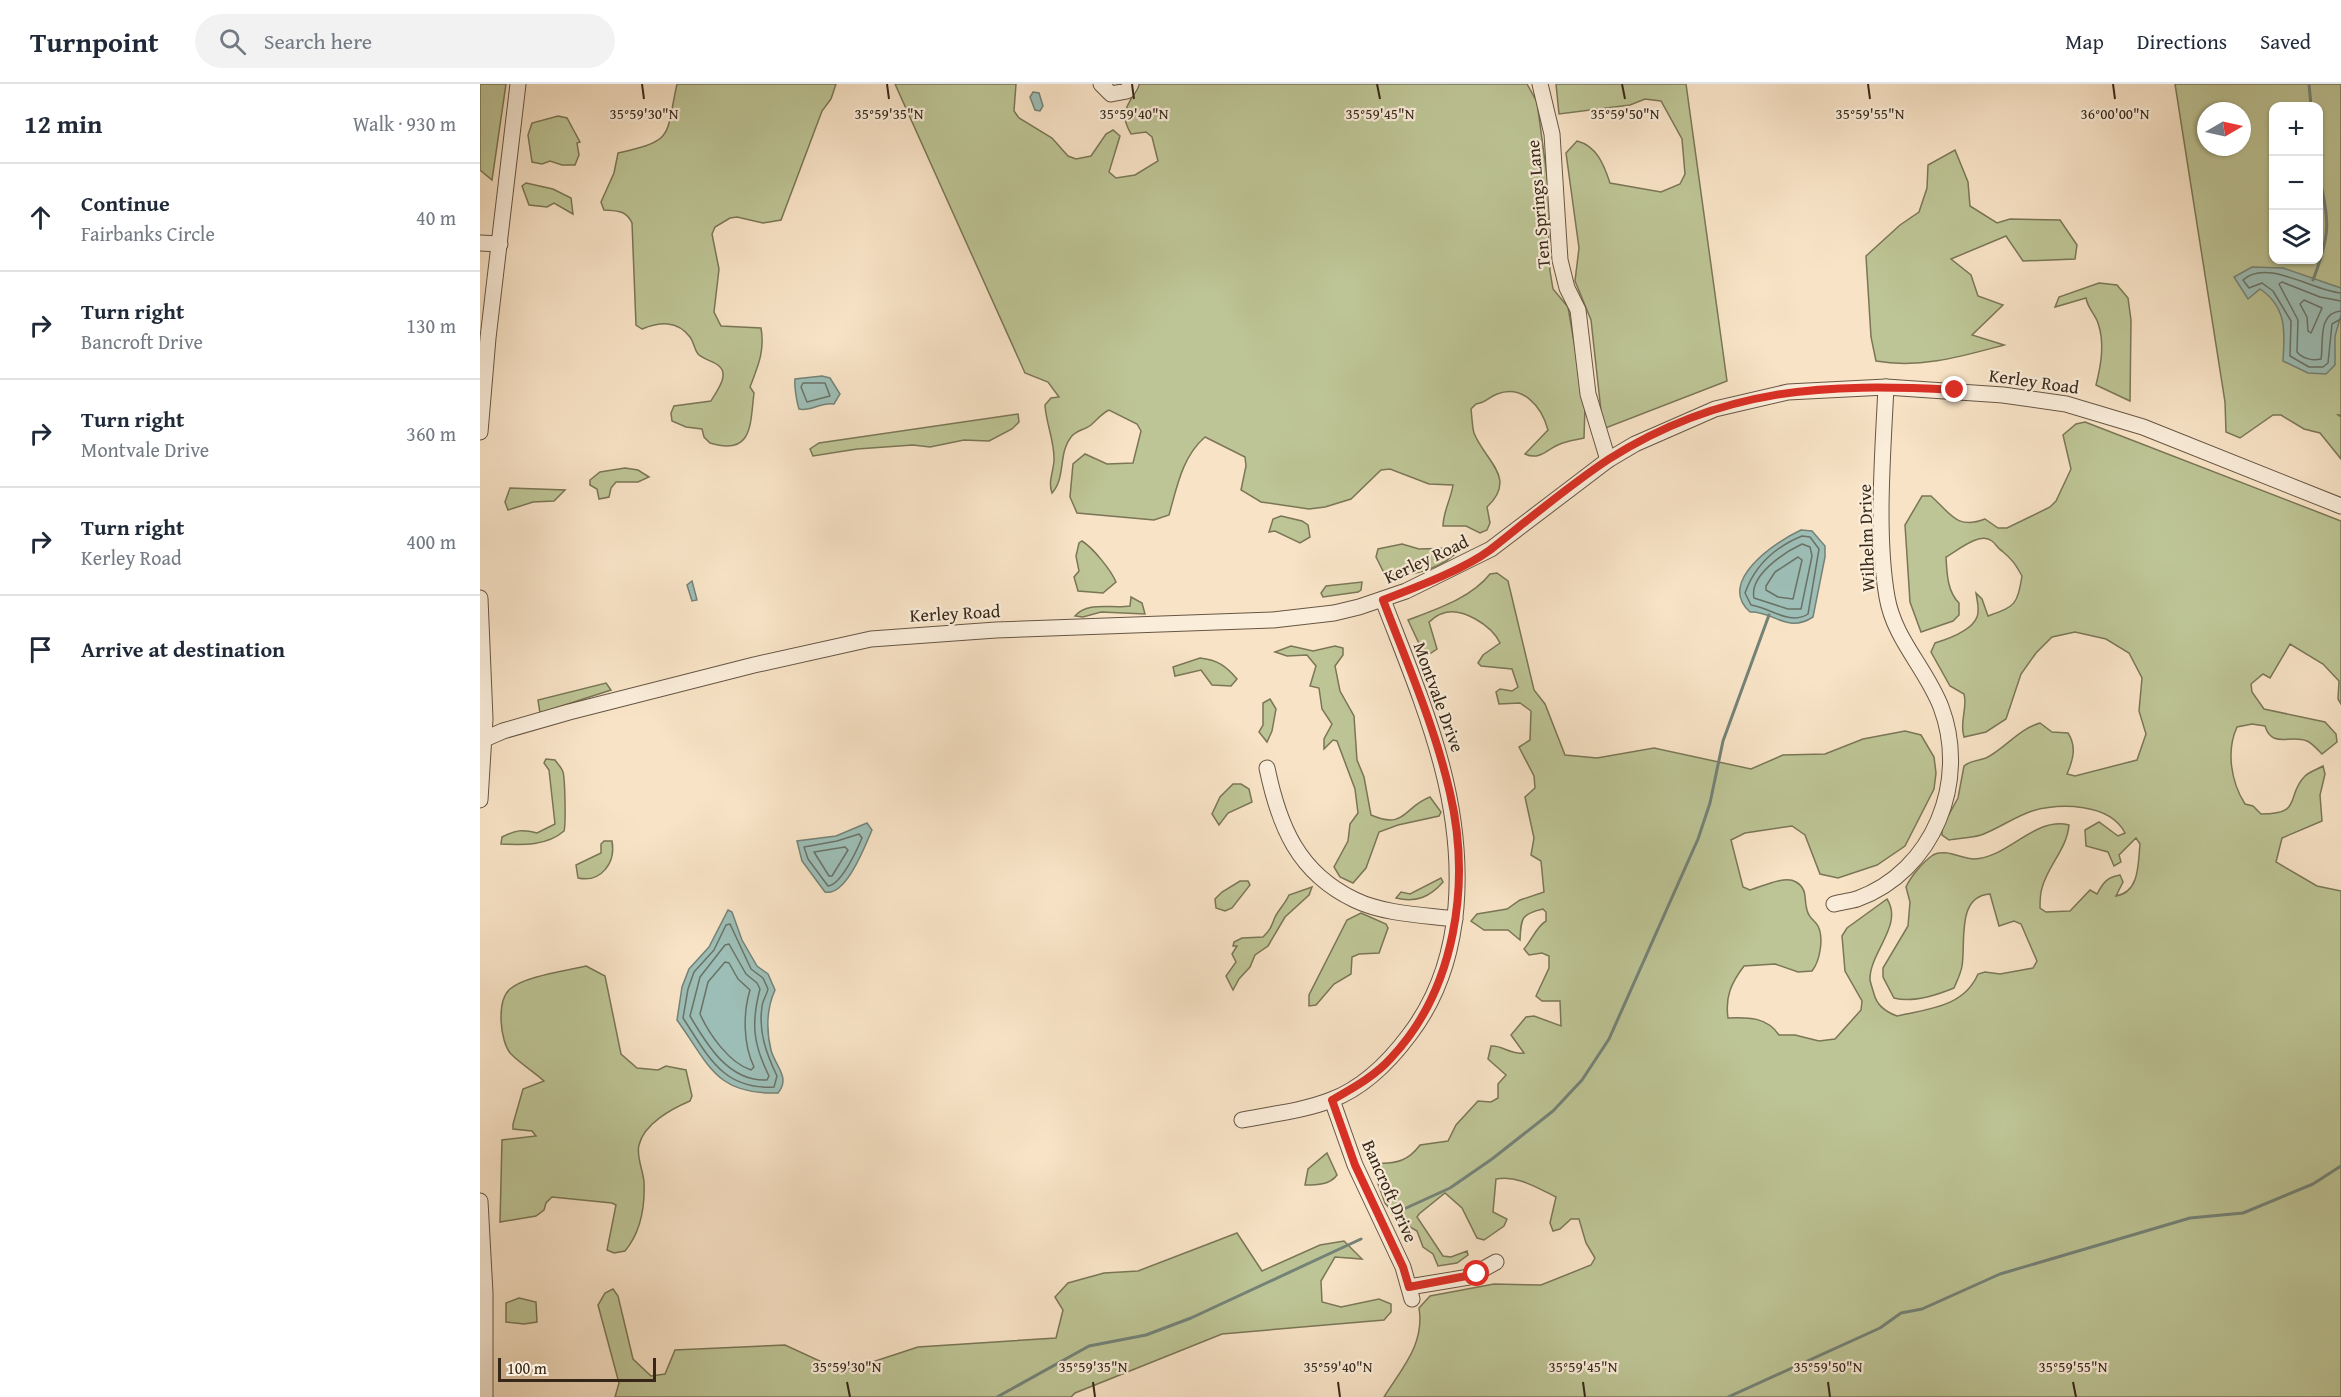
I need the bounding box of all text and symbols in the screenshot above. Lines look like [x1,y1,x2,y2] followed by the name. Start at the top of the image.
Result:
[195,14,615,68] search box
[30,21,159,62] text: Turnpoint
[216,25,249,58] icon: search
[264,25,372,57] text: Search here
[2065,26,2104,57] text: Map
[2137,26,2227,57] text: Directions
[2260,26,2311,57] text: Saved
[2197,102,2251,156] north arrow
[2269,102,2323,264] map controls
[2269,102,2323,156] button: +
[610,103,679,124] text: 35°59'30"N
[855,103,924,124] text: 35°59'35"N
[1100,103,1169,124] text: 35°59'40"N
[1346,103,1415,124] text: 35°59'45"N
[1591,103,1660,124] text: 35°59'50"N
[1836,103,1905,124] text: 35°59'55"N
[2081,103,2150,124] text: 36°00'00"N
[24,104,102,143] text: 12 min
[353,109,456,138] text: Walk · 930 m
[1519,139,1557,269] street label: Ten Springs Lane
[2269,156,2323,210] button: −
[81,187,170,219] text: Continue
[24,201,57,234] icon: ahead
[416,203,456,232] text: 40 m
[2269,210,2323,264] button: layers
[81,219,215,248] text: Fairbanks Circle
[81,295,184,327] text: Turn right
[24,309,57,342] icon: right
[406,311,456,340] text: 130 m
[81,327,203,356] text: Bancroft Drive
[1987,361,2081,401] street label: Kerley Road
[1941,376,1967,402] route end
[81,403,184,435] text: Turn right
[24,417,57,450] icon: right
[406,419,456,448] text: 360 m
[81,435,209,464] text: Montvale Drive
[1851,484,1881,592] street label: Wilhelm Drive
[81,511,184,543] text: Turn right
[24,525,57,558] icon: right
[406,527,456,556] text: 400 m
[1379,527,1473,590] street label: Kerley Road
[81,543,182,572] text: Kerley Road
[909,597,1001,629] street label: Kerley Road
[24,633,57,666] icon: arrive
[81,633,285,665] text: Arrive at destination
[1407,638,1471,756] street label: Montvale Drive
[1355,1135,1425,1247] street label: Bancroft Drive
[1463,1260,1489,1286] route start
[498,1355,656,1382] scale bar
[507,1356,547,1380] text: 100 m
[813,1356,882,1377] text: 35°59'30"N
[1059,1356,1128,1377] text: 35°59'35"N
[1304,1356,1373,1377] text: 35°59'40"N
[1549,1356,1618,1377] text: 35°59'45"N
[1794,1356,1863,1377] text: 35°59'50"N
[2039,1356,2108,1377] text: 35°59'55"N

